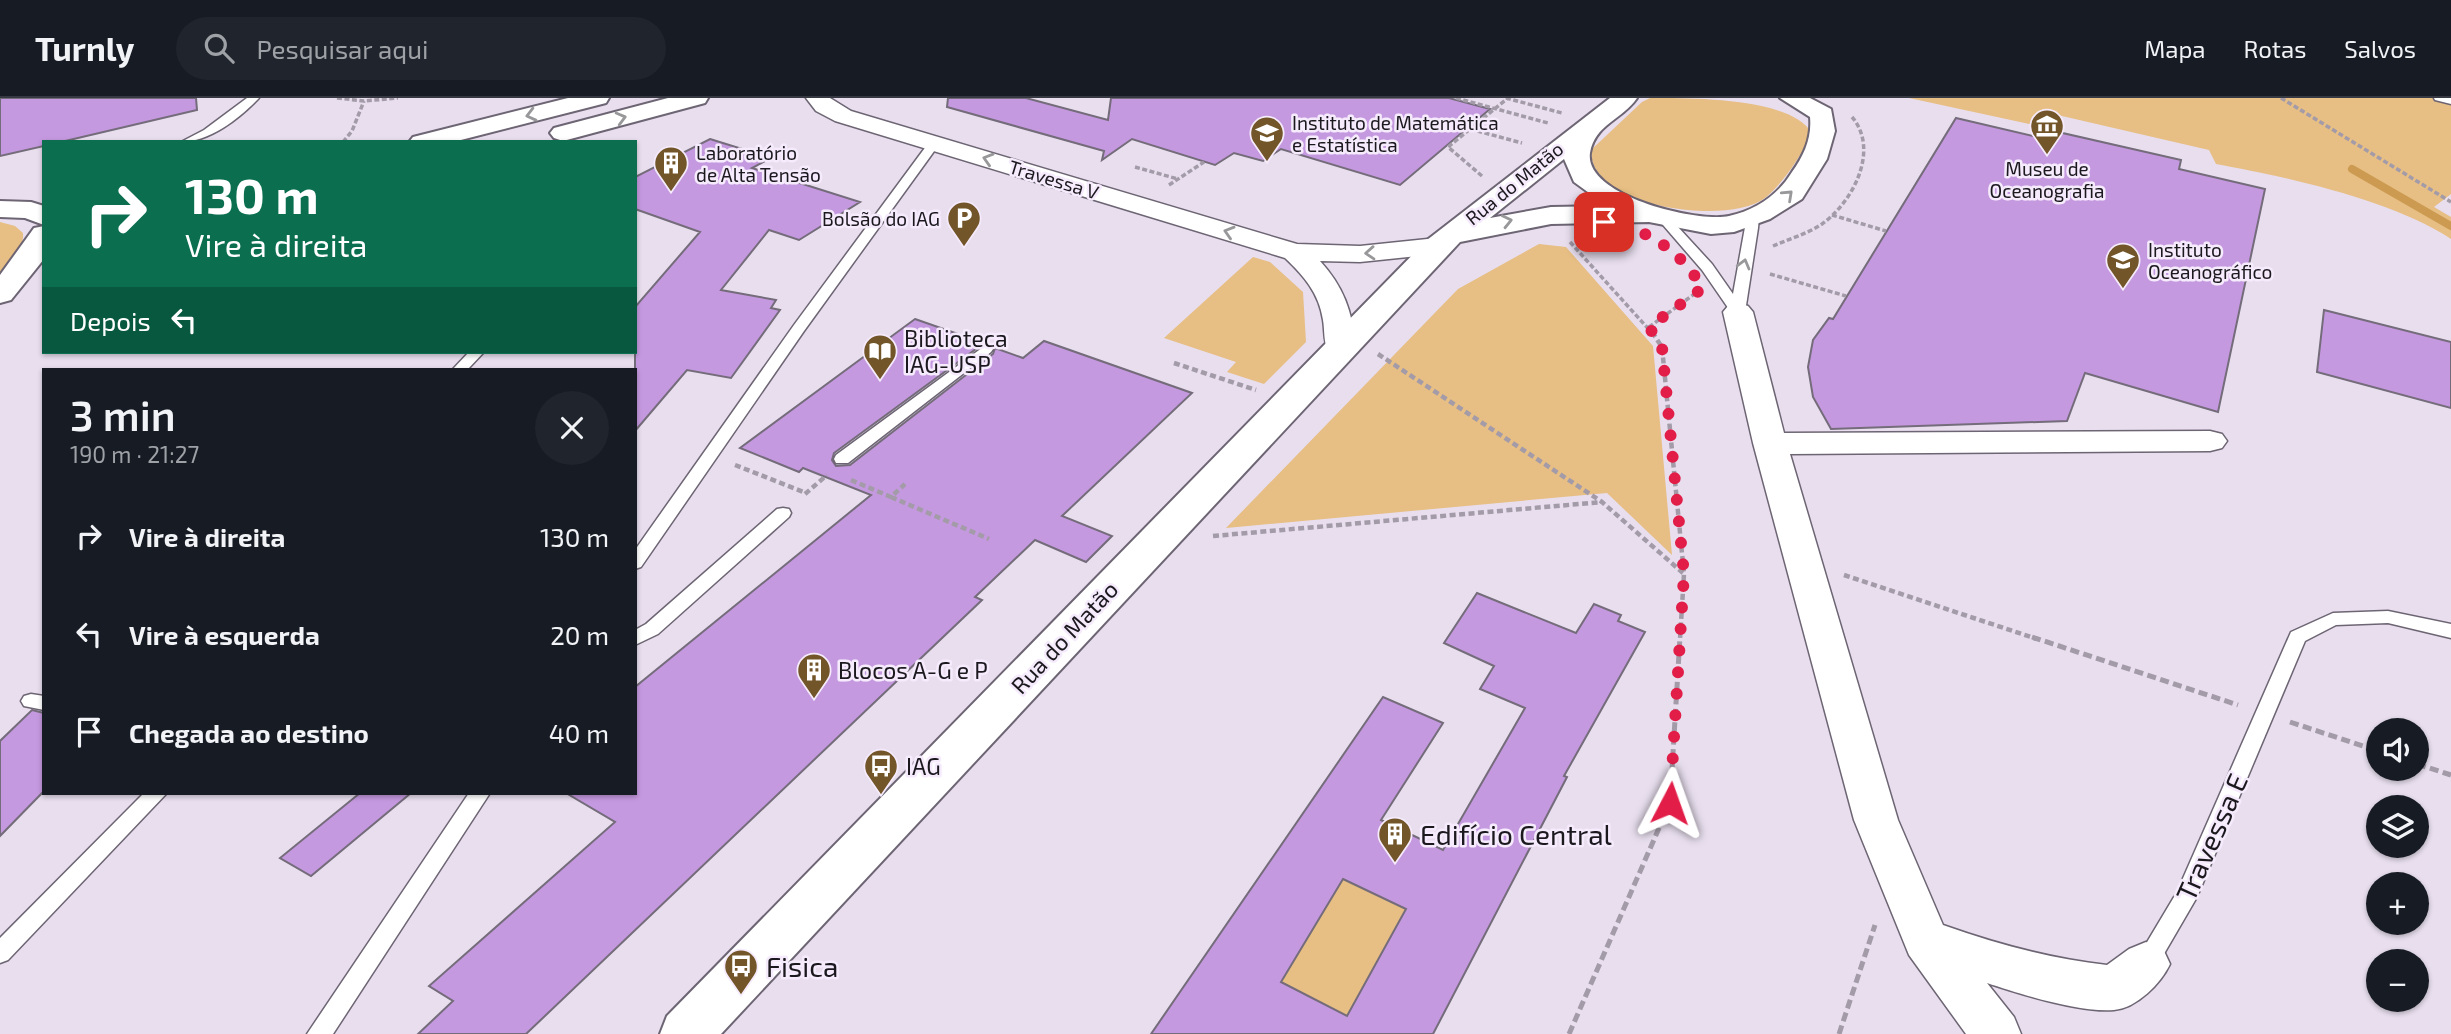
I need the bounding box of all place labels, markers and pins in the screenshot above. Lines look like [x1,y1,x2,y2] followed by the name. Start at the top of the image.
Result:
[2028,107,2066,156] museum icon: Museu de Oceanografia
[1292,111,1499,156] place label: Instituto de Matemática e Estatística
[1248,114,1286,163] school or university icon: Instituto de Matemática e Estatística
[696,141,821,186] place label: Laboratório de Alta Tensão
[652,144,690,193] building icon: Laboratório de Alta Tensão
[1990,157,2104,202] place label: Museu de Oceanografia
[1574,192,1634,252] pin
[945,199,983,248] parking icon: Bolsão do IAG
[822,207,940,230] place label: Bolsão do IAG
[2148,238,2272,283] place label: Instituto Oceanográfico
[2104,241,2142,290] school or university icon: Instituto Oceanográfico
[904,324,1008,378] place label: Biblioteca IAG-USP
[861,332,899,381] library icon: Biblioteca IAG-USP
[795,651,833,700] building icon: Blocos A-G e P
[838,656,988,684] place label: Blocos A-G e P
[862,747,900,796] bus stop icon: IAG
[906,752,941,780] place label: IAG
[1376,815,1414,864] building icon: Edifício Central
[1420,817,1613,851] place label: Edifício Central
[722,947,760,996] bus stop icon: Fisica
[766,949,838,983] place label: Fisica

